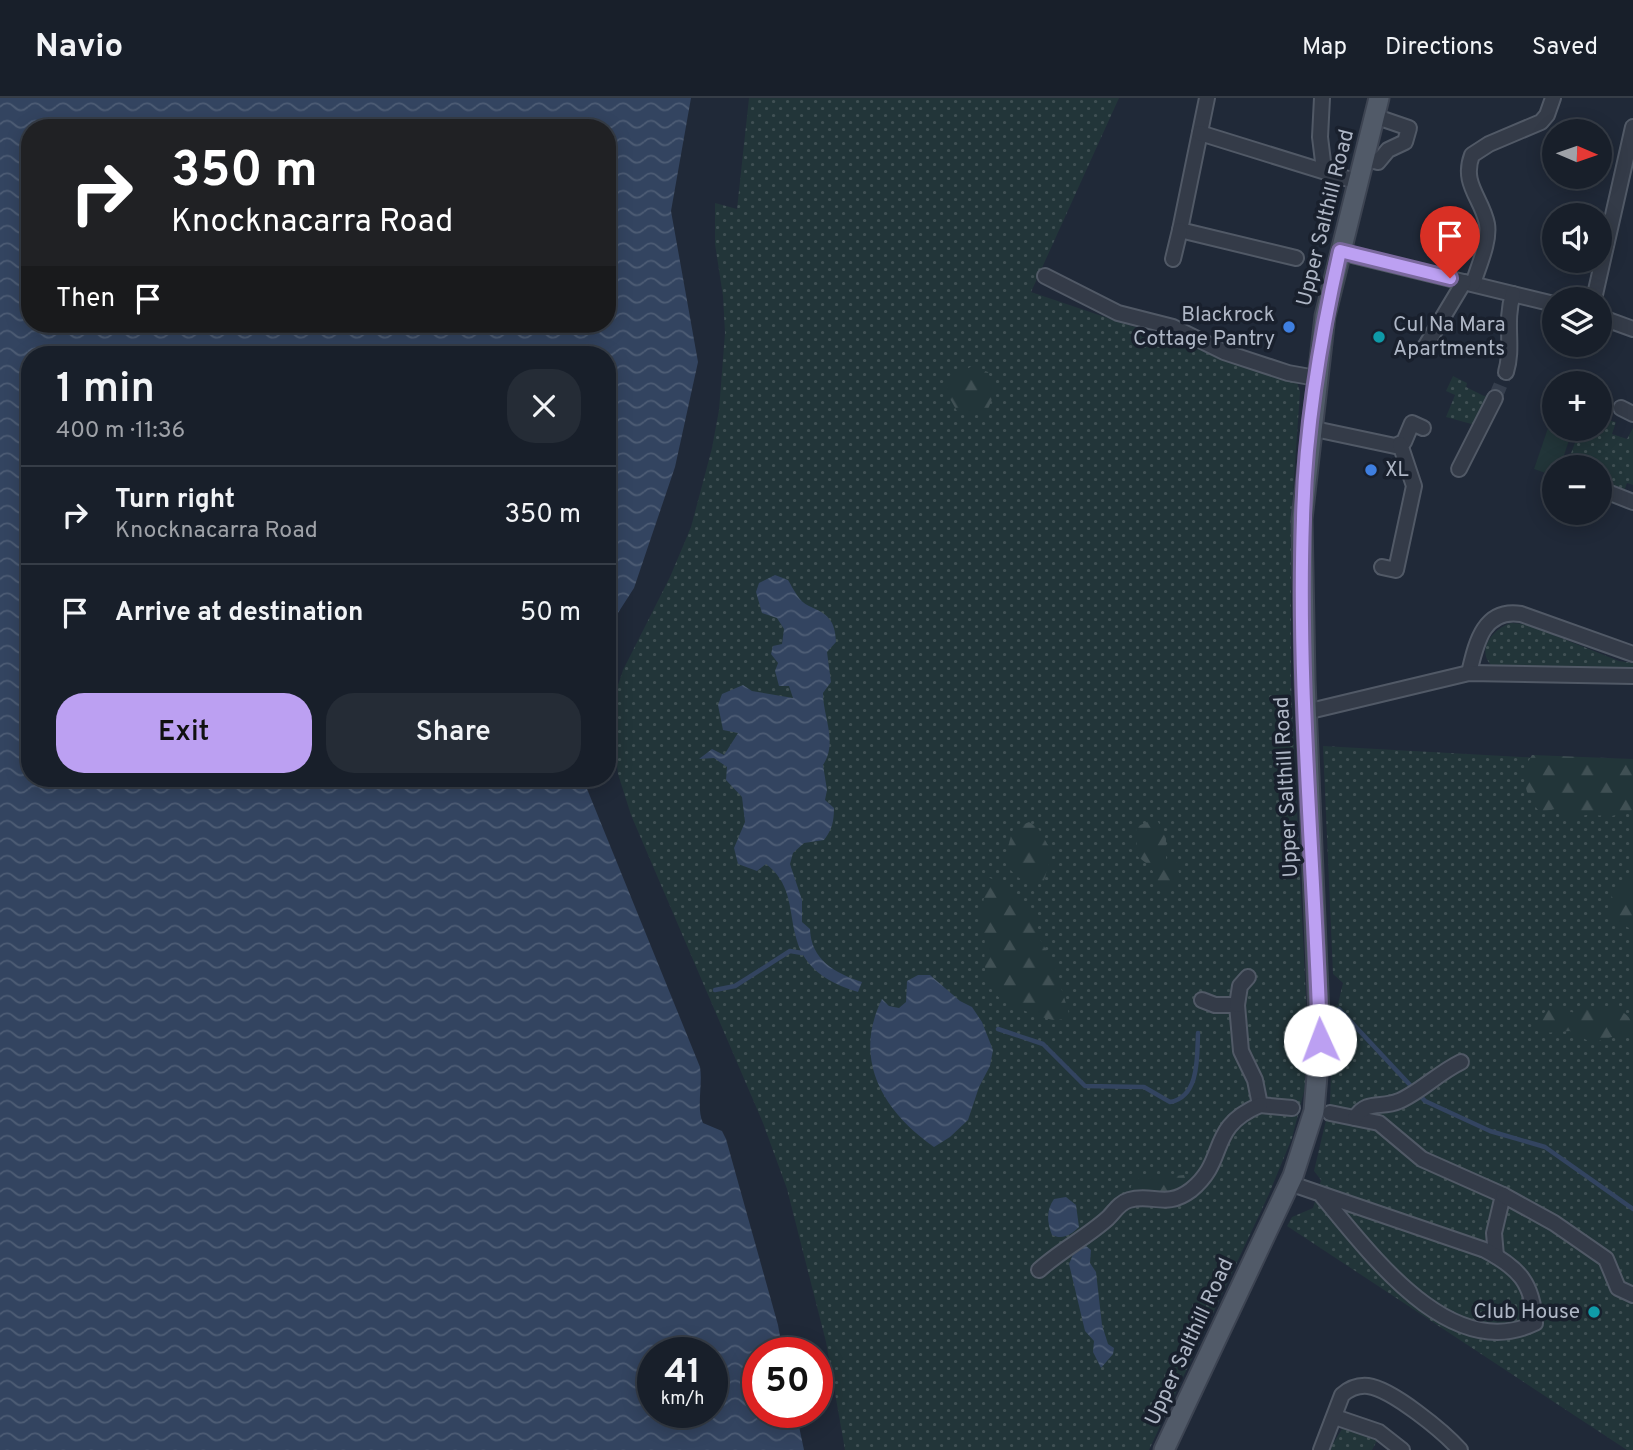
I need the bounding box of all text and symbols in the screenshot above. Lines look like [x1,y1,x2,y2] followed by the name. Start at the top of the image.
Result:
[35,27,123,69] text: Navio
[1302,33,1347,63] text: Map
[1385,33,1494,63] text: Directions
[1532,33,1598,63] text: Saved
[1542,119,1612,189] north arrow
[1542,119,1612,525] map controls
[1291,127,1361,309] street label: Upper Salthill Road
[171,142,318,204] text: 350 m
[56,147,147,238] icon: right
[171,203,453,243] text: Knocknacarra Road
[1542,203,1612,273] button: sound
[1420,206,1480,278] pin
[1431,217,1469,255] icon: arrive
[129,280,167,318] icon: arrive
[56,283,115,316] text: Then
[1542,287,1612,357] button: layers
[1133,302,1275,353] place label: Blackrock Cottage Pantry
[1393,312,1505,363] place label: Cul Na Mara Apartments
[1281,319,1297,335] marker: Blackrock Cottage Pantry
[1371,329,1387,345] marker: Cul Na Mara Apartments
[56,364,155,417] text: 1 min
[507,369,581,443] button: close
[1542,371,1612,441] button: +
[56,417,185,446] text: 400 m · 11:36
[1542,455,1612,525] button: −
[1385,457,1409,484] place label: XL
[1363,462,1379,478] marker: XL
[115,484,235,517] text: Turn right
[56,496,94,534] icon: right
[504,499,581,532] text: 350 m
[115,517,318,546] text: Knocknacarra Road
[56,594,94,632] icon: arrive
[115,597,363,630] text: Arrive at destination
[520,597,581,630] text: 50 m
[56,693,312,773] button: Exit
[326,693,581,773] button: Share
[1269,696,1305,878] street label: Upper Salthill Road
[1283,1003,1357,1077] position arrow
[1139,1254,1241,1430] street label: Upper Salthill Road
[1473,1299,1580,1326] place label: Club House
[1586,1304,1602,1320] marker: Club House
[742,1337,833,1428] speed limit sign: 50
[664,1351,701,1395] text: 41
[661,1388,704,1411] text: km/h

